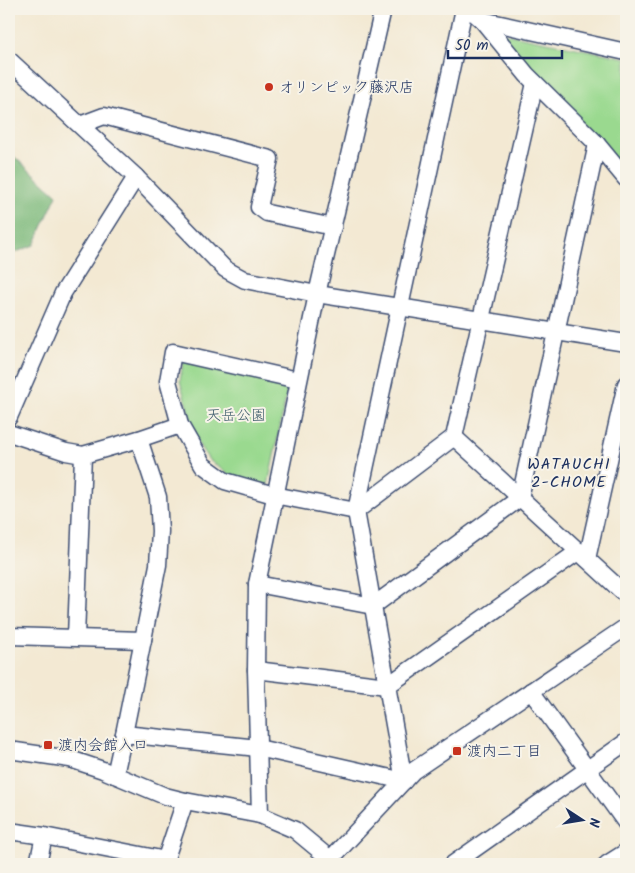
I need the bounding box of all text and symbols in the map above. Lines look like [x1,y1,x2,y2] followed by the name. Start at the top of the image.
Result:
[448,28,561,60] scale bar
[455,34,489,58] text: 50 m
[279,76,414,100] place label: オリンピック藤沢店
[263,81,275,93] marker: オリンピック藤沢店
[206,404,266,428] park label: 天岳公園
[527,452,611,495] district label: WATAUCHI 2-CHOME
[58,734,148,758] place label: 渡内会館入口
[42,739,54,751] marker: 渡内会館入口
[467,740,542,764] place label: 渡内二丁目
[451,745,463,757] marker: 渡内二丁目
[558,796,608,846] north arrow
[582,816,605,829] text: N

